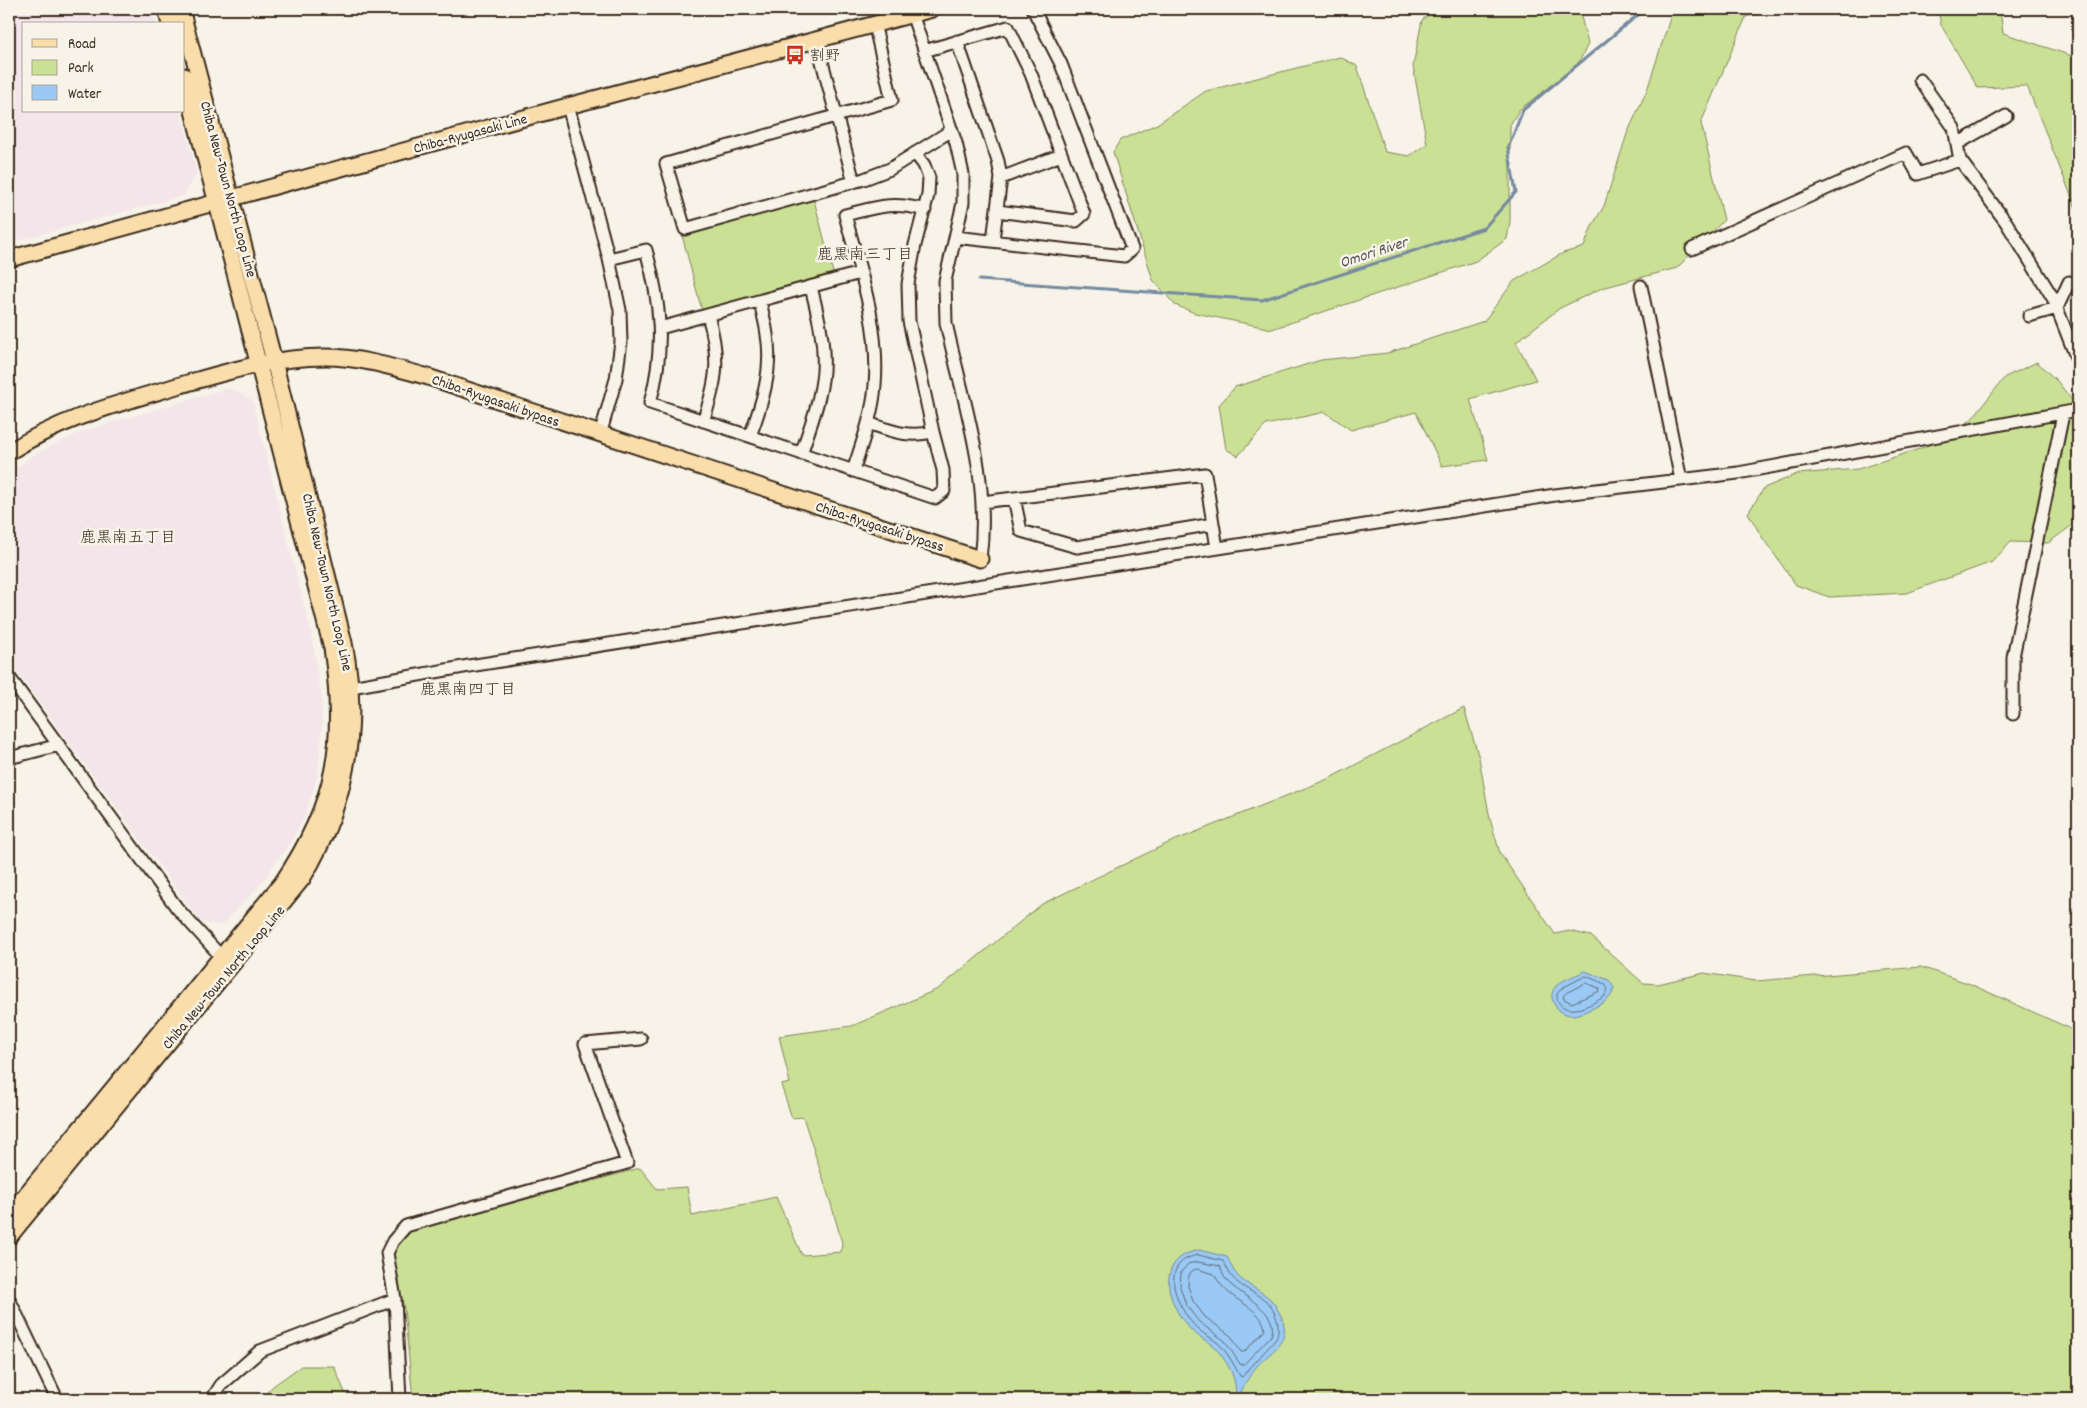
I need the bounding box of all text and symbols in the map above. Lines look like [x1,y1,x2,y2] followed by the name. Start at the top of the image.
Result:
[22,22,185,112] legend
[68,34,96,56] text: Road
[784,44,806,66] bus stop icon: 割野
[810,46,840,68] place label: 割野
[68,58,94,80] text: Park
[68,84,102,106] text: Water
[193,99,261,281] street label: Chiba New-Town North Loop Line
[411,109,530,161] street label: Chiba-Ryugasaki Line
[1337,231,1413,275] water label: Omori River
[817,244,913,267] district label: 鹿黒南三丁目
[428,370,562,434] street label: Chiba-Ryugasaki bypass
[295,491,357,674] street label: Chiba New-Town North Loop Line
[812,497,946,559] street label: Chiba-Ryugasaki bypass
[80,527,176,550] district label: 鹿黒南五丁目
[420,679,516,702] district label: 鹿黒南四丁目
[158,901,292,1055] street label: Chiba New-Town North Loop Line

